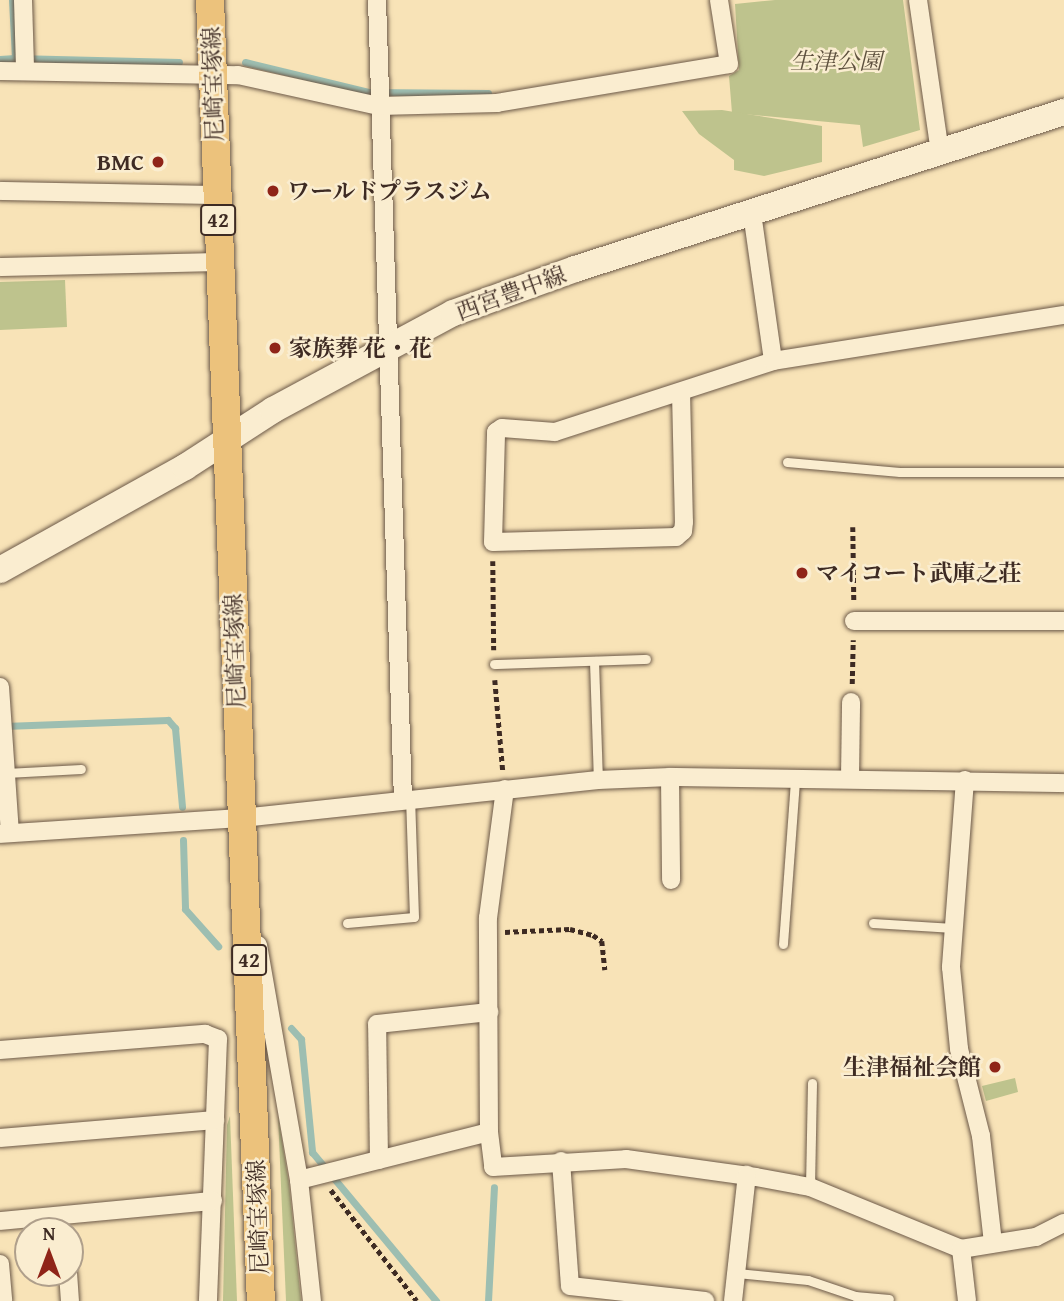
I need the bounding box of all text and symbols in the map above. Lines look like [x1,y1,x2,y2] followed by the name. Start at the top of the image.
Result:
[197,26,229,142] street label: 尼崎宝塚線
[790,47,882,75] park label: 生津公園
[97,148,144,176] place label: BMC
[150,154,166,170] marker: BMC
[287,177,494,205] place label: ワールドプラスジム
[265,183,281,199] marker: ワールドプラスジム
[199,202,237,238] road number: 42
[452,260,570,326] street label: 西宮豊中線
[289,334,432,362] place label: 家族葬 花・花
[267,340,283,356] marker: 家族葬 花・花
[816,559,1023,587] place label: マイコート武庫之荘
[794,565,810,581] marker: マイコート武庫之荘
[219,593,251,709] street label: 尼崎宝塚線
[230,942,268,978] road number: 42
[843,1053,981,1081] place label: 生津福祉会館
[987,1059,1003,1075] marker: 生津福祉会館
[242,1159,274,1275] street label: 尼崎宝塚線
[14,1217,84,1287] north arrow
[43,1219,55,1247] text: N

